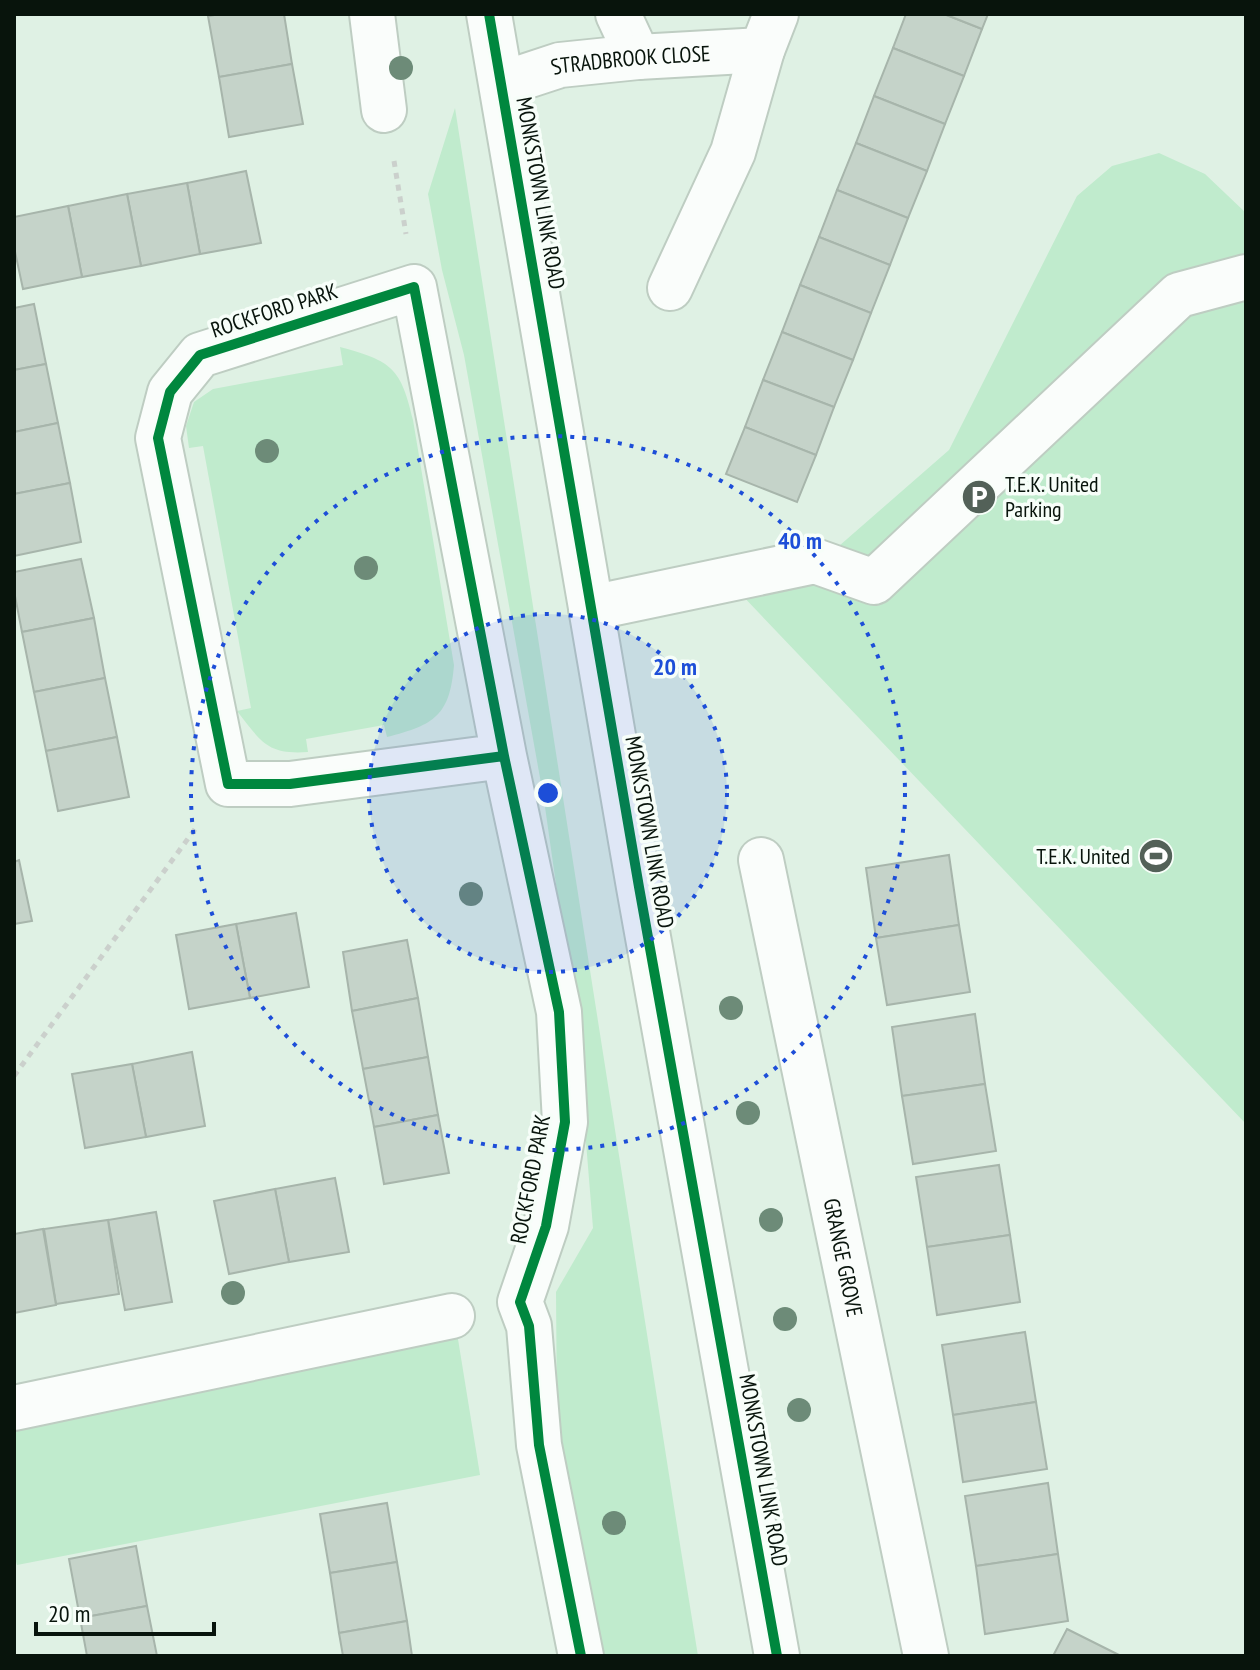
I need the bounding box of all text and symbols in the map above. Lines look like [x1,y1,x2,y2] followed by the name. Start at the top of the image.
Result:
[547,39,711,81] street label: STRADBROOK CLOSE
[510,95,572,291] street label: MONKSTOWN LINK ROAD
[207,276,341,344] street label: ROCKFORD PARK
[1005,470,1099,523] place label: T.E.K. United Parking
[960,478,998,516] parking icon: T.E.K. United Parking
[778,525,822,556] text: 40 m
[653,651,697,682] text: 20 m
[619,734,681,930] street label: MONKSTOWN LINK ROAD
[534,779,562,807] centre of rings
[1137,837,1175,875] sports icon: T.E.K. United
[1036,842,1130,870] place label: T.E.K. United
[504,1112,556,1246] street label: ROCKFORD PARK
[818,1196,869,1319] street label: GRANGE GROVE
[733,1372,795,1568] street label: MONKSTOWN LINK ROAD
[36,1586,214,1636] scale bar
[48,1598,90,1629] text: 20 m

